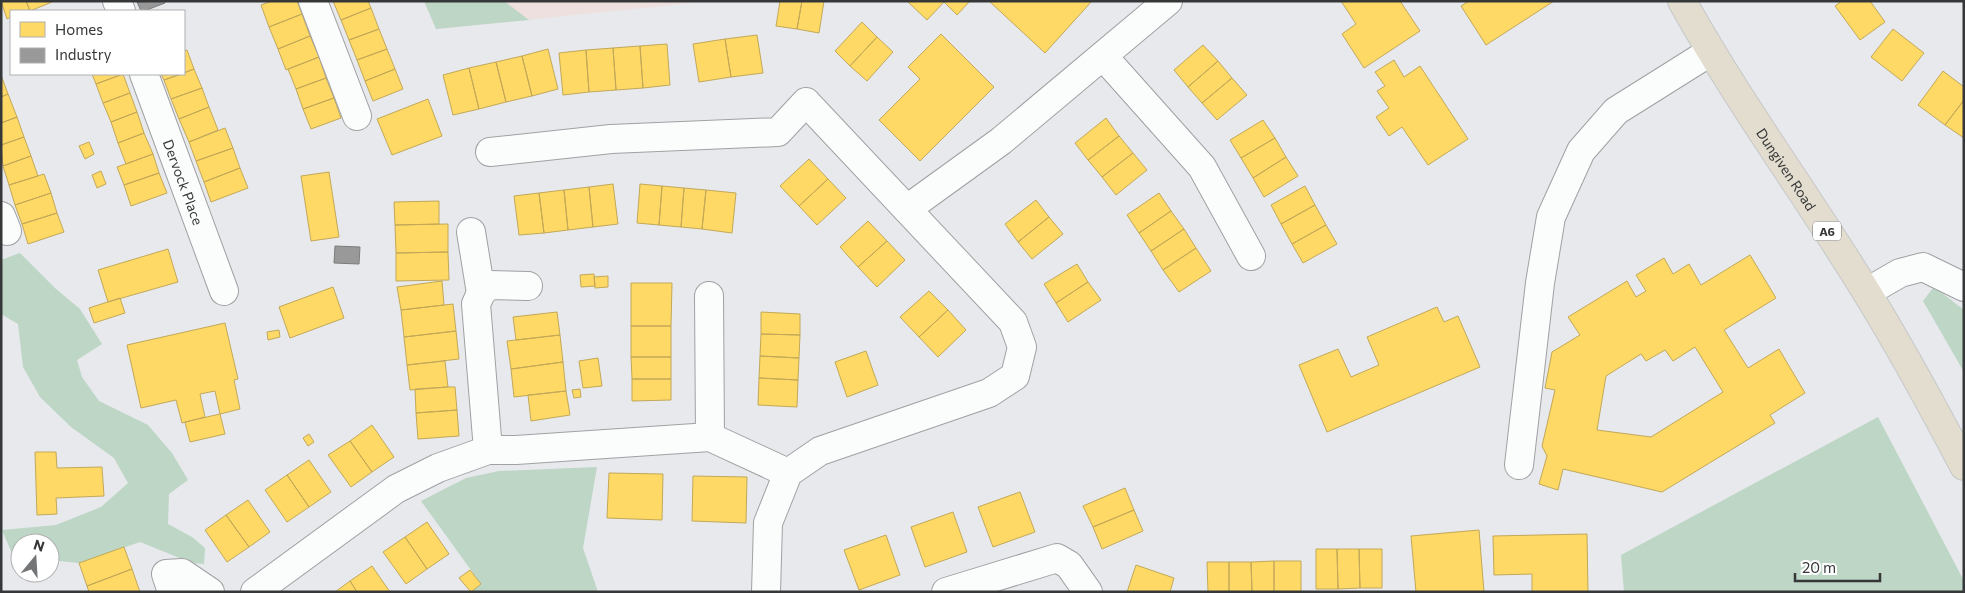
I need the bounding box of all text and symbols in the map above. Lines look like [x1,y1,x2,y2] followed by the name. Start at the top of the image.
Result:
[10,10,185,75] legend
[55,20,103,38] text: Homes
[55,45,112,63] text: Industry
[1753,125,1820,213] street label: Dungiven Road
[160,137,207,227] street label: Dervock Place
[1813,222,1841,240] road number: A6
[10,533,60,583] north arrow
[32,535,47,555] text: N
[1795,550,1880,582] scale bar
[1802,558,1836,576] text: 20 m

